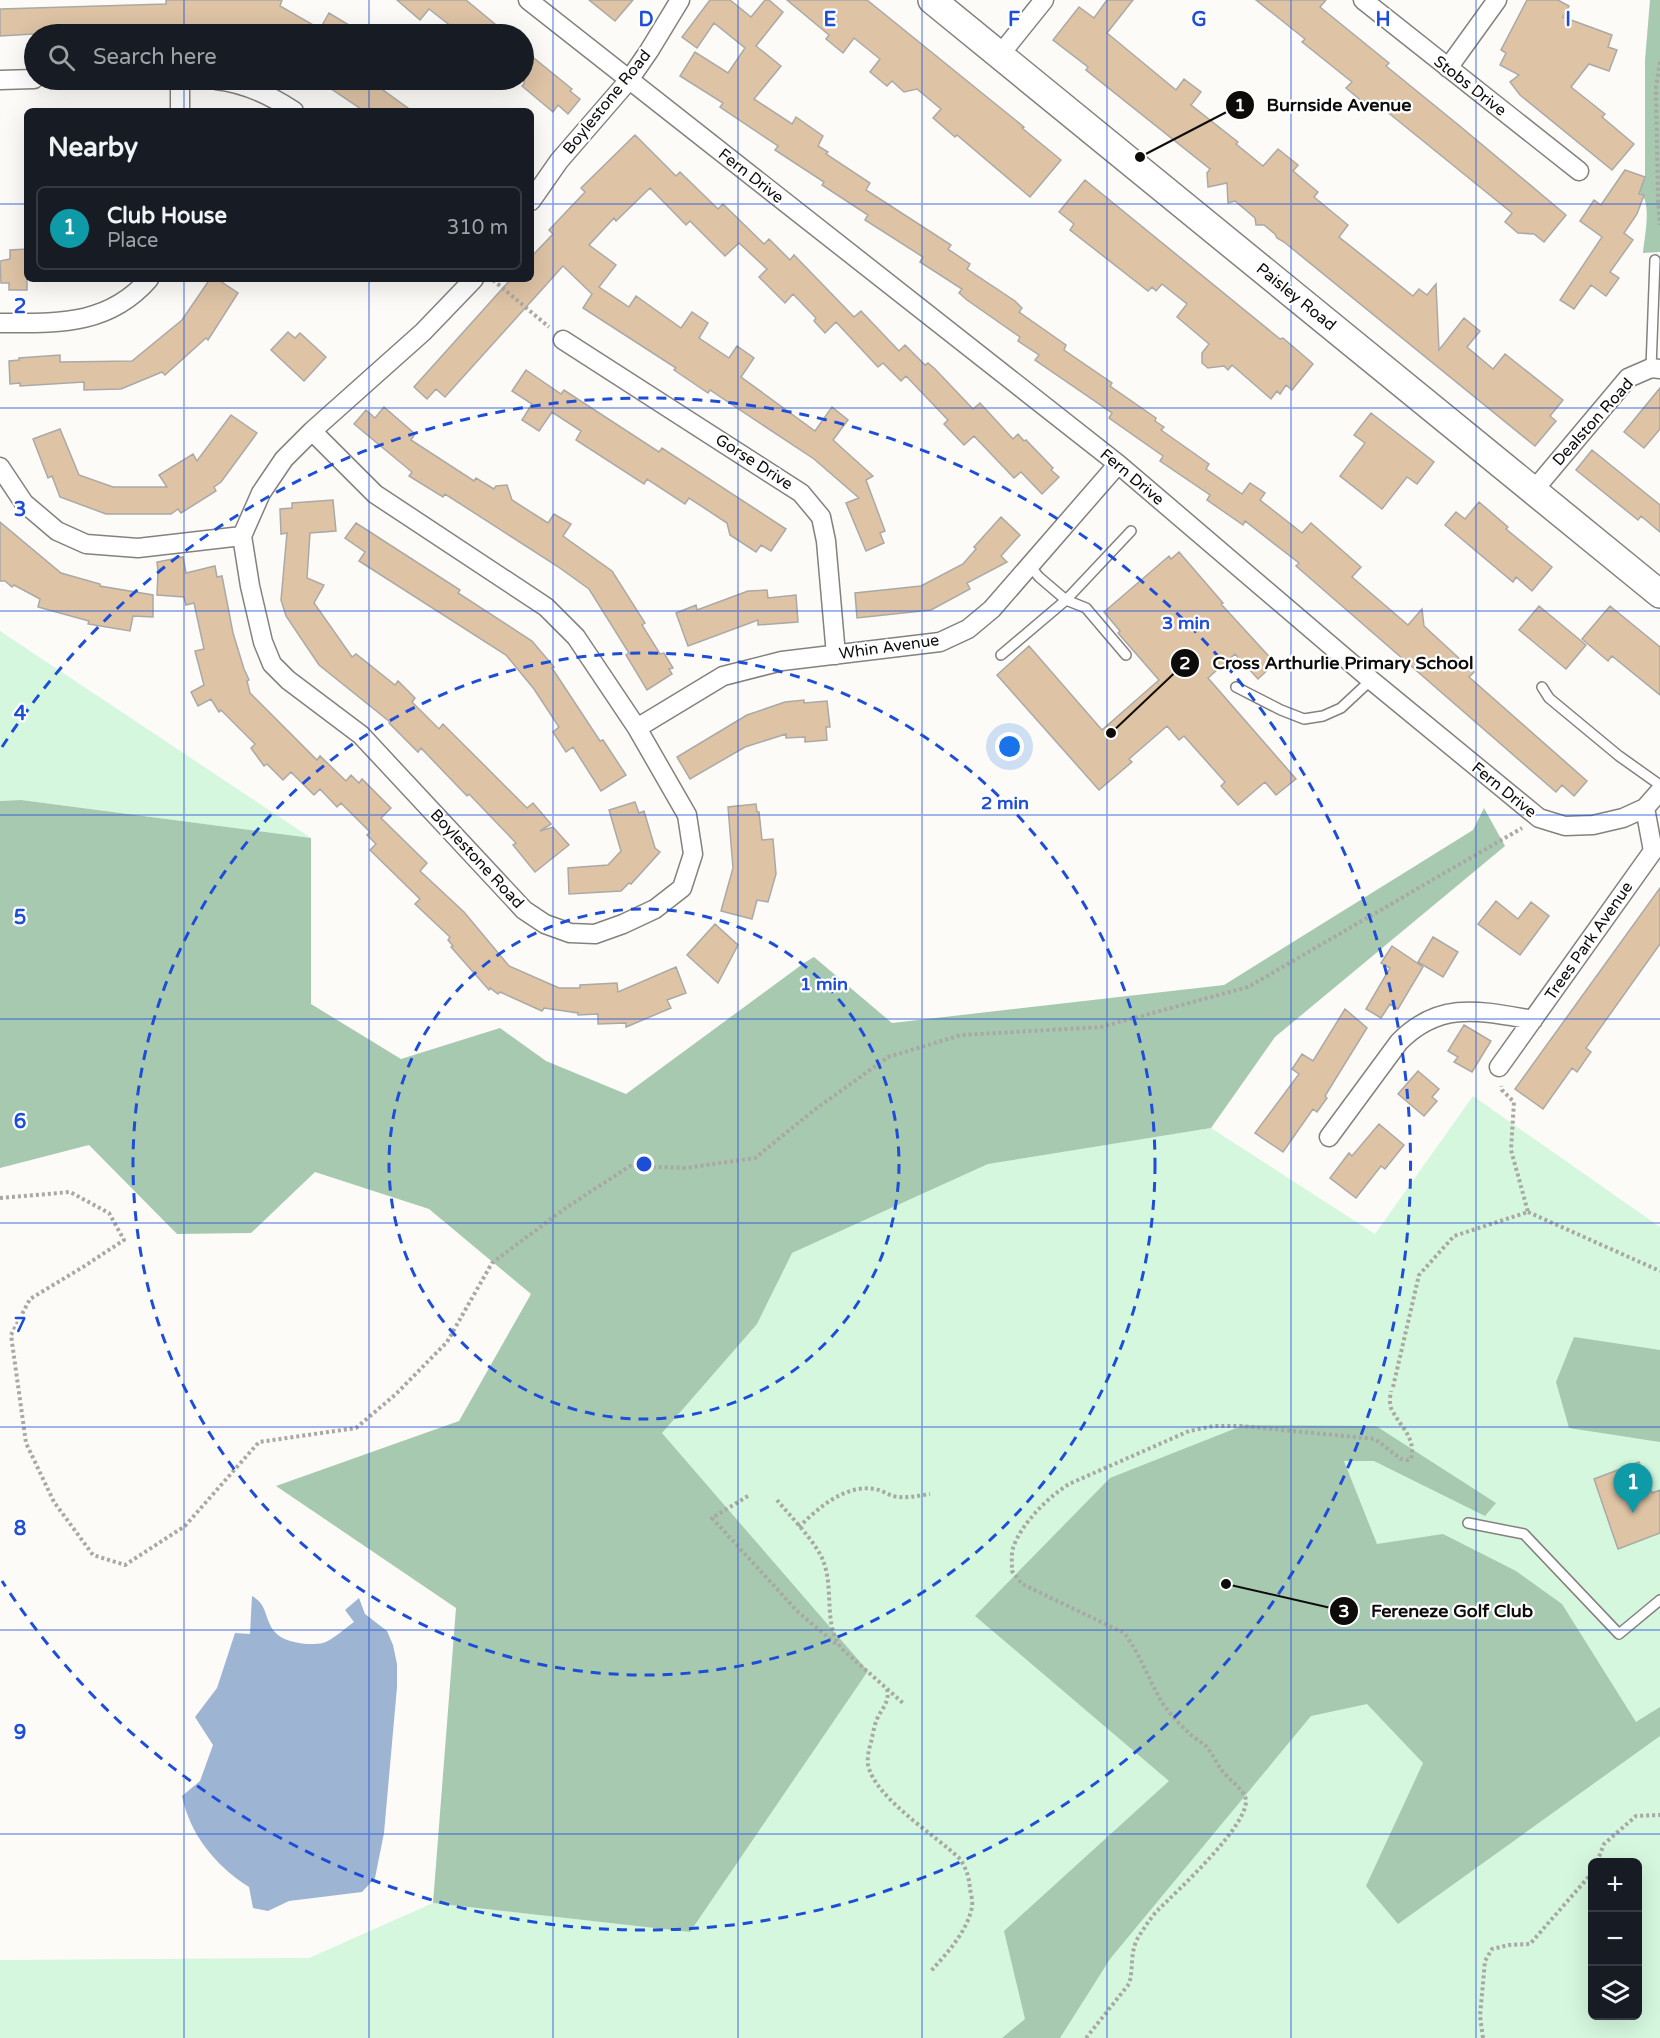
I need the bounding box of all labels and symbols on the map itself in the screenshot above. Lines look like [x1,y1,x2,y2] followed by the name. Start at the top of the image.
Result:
[638,8,654,32] text: D
[824,8,837,32] text: E
[1008,8,1020,32] text: F
[1191,8,1207,32] text: G
[1375,8,1391,32] text: H
[1565,8,1571,32] text: I
[559,46,655,158] street label: Boylestone Road
[1430,51,1510,121] street label: Stobs Drive
[1225,87,1424,123] callout: Burnside Avenue
[1234,94,1246,116] text: 1
[1267,94,1411,116] text: Burnside Avenue
[714,144,788,208] street label: Fern Drive
[1252,259,1340,335] street label: Paisley Road
[14,295,26,319] text: 2
[1548,374,1638,470] street label: Dealston Road
[712,430,796,494] street label: Gorse Drive
[1096,444,1168,510] street label: Fern Drive
[14,498,26,522] text: 3
[1162,612,1210,634] text: 3 min
[838,630,940,664] street label: Whin Avenue
[1170,645,1485,681] callout: Cross Arthurlie Primary School
[1179,652,1191,674] text: 2
[1213,652,1473,674] text: Cross Arthurlie Primary School
[14,702,27,726] text: 4
[995,732,1024,761] your location
[1468,758,1540,822] street label: Fern Drive
[981,792,1029,814] text: 2 min
[426,805,528,913] street label: Boylestone Road
[1541,878,1637,1004] street label: Trees Park Avenue
[14,906,26,930] text: 5
[800,973,848,995] text: 1 min
[14,1110,26,1134] text: 6
[634,1154,654,1174] centre of rings
[14,1314,26,1338] text: 7
[1614,1464,1652,1513] pin: 1
[14,1517,26,1541] text: 8
[1329,1593,1545,1629] callout: Fereneze Golf Club
[1338,1600,1350,1622] text: 3
[1371,1600,1533,1622] text: Fereneze Golf Club
[14,1721,26,1745] text: 9

